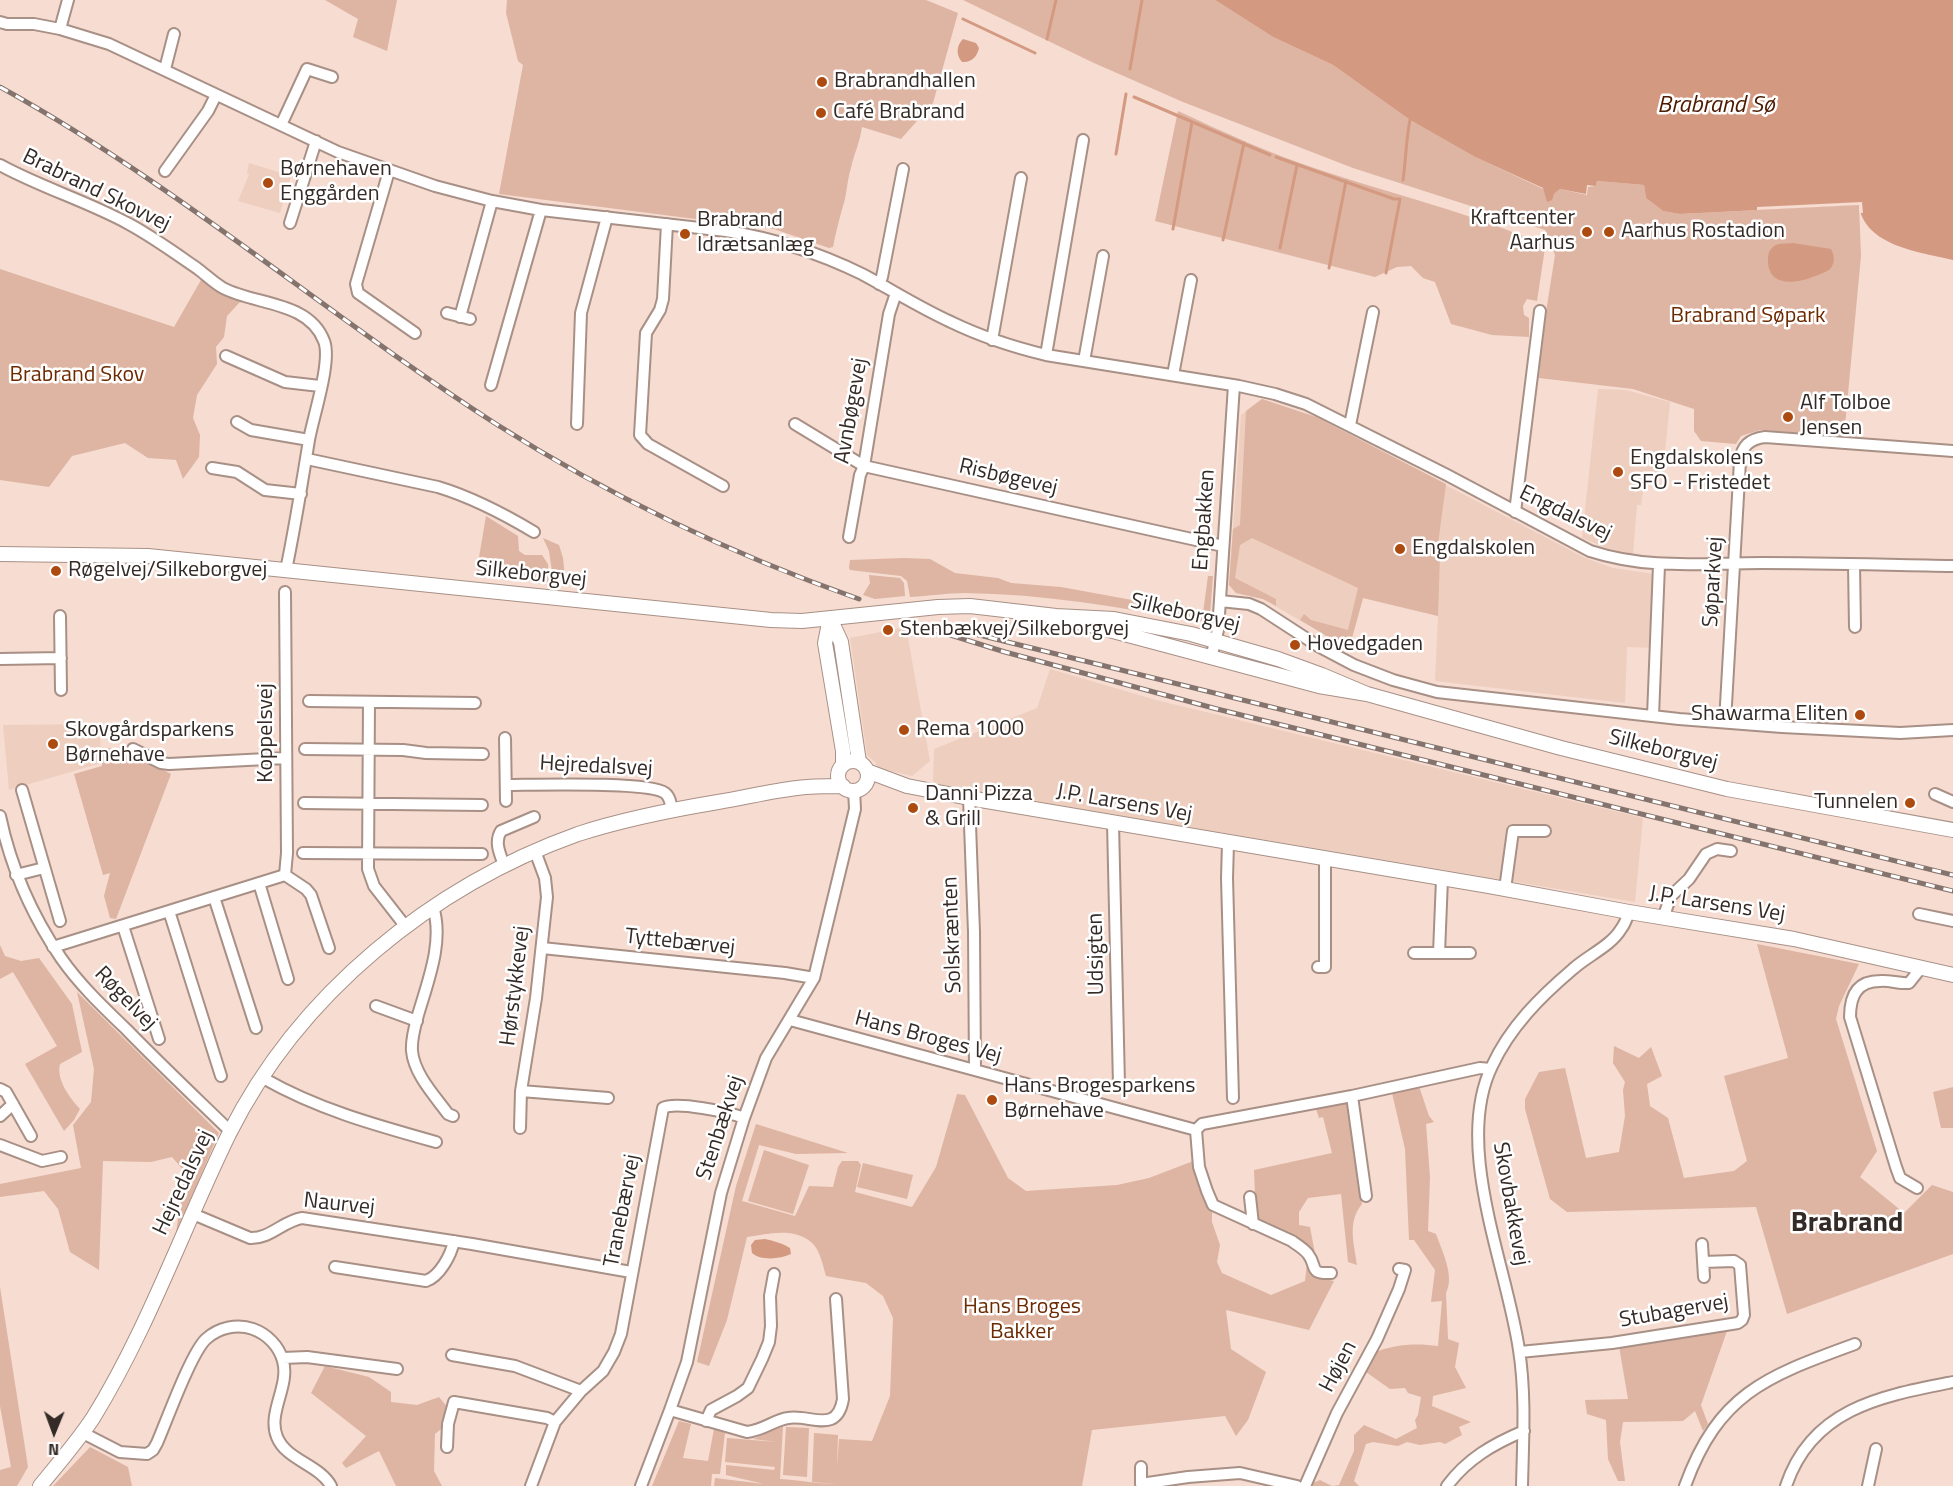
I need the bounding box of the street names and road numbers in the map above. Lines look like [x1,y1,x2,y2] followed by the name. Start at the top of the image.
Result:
[18,144,174,238] street label: Brabrand Skovvej
[830,356,874,466] street label: Avnbøgevej
[956,454,1060,502] street label: Risbøgevej
[1188,468,1222,572] street label: Engbakken
[1515,480,1615,548] street label: Engdalsvej
[1698,536,1730,628] street label: Søparkvej
[474,556,588,594] street label: Silkeborgvej
[1128,589,1242,639] street label: Silkeborgvej
[254,683,280,783] street label: Koppelsvej
[1606,725,1720,777] street label: Silkeborgvej
[539,751,653,783] street label: Hejredalsvej
[1054,779,1194,829] street label: J.P. Larsens Vej
[938,876,968,994] street label: Solskrænten
[1647,881,1787,929] street label: J.P. Larsens Vej
[1083,912,1111,996] street label: Udsigten
[624,924,736,962] street label: Tyttebærvej
[496,925,536,1047] street label: Hørstykkevej
[88,961,162,1037] street label: Røgelvej
[852,1006,1004,1070] street label: Hans Broges Vej
[692,1072,750,1184] street label: Stenbækvej
[148,1126,220,1240] street label: Hejredalsvej
[1486,1140,1534,1268] street label: Skovbakkevej
[599,1152,647,1270] street label: Tranebærvej
[302,1188,376,1222] street label: Naurvej
[1618,1289,1730,1335] street label: Stubagervej
[1315,1337,1363,1397] street label: Højen

